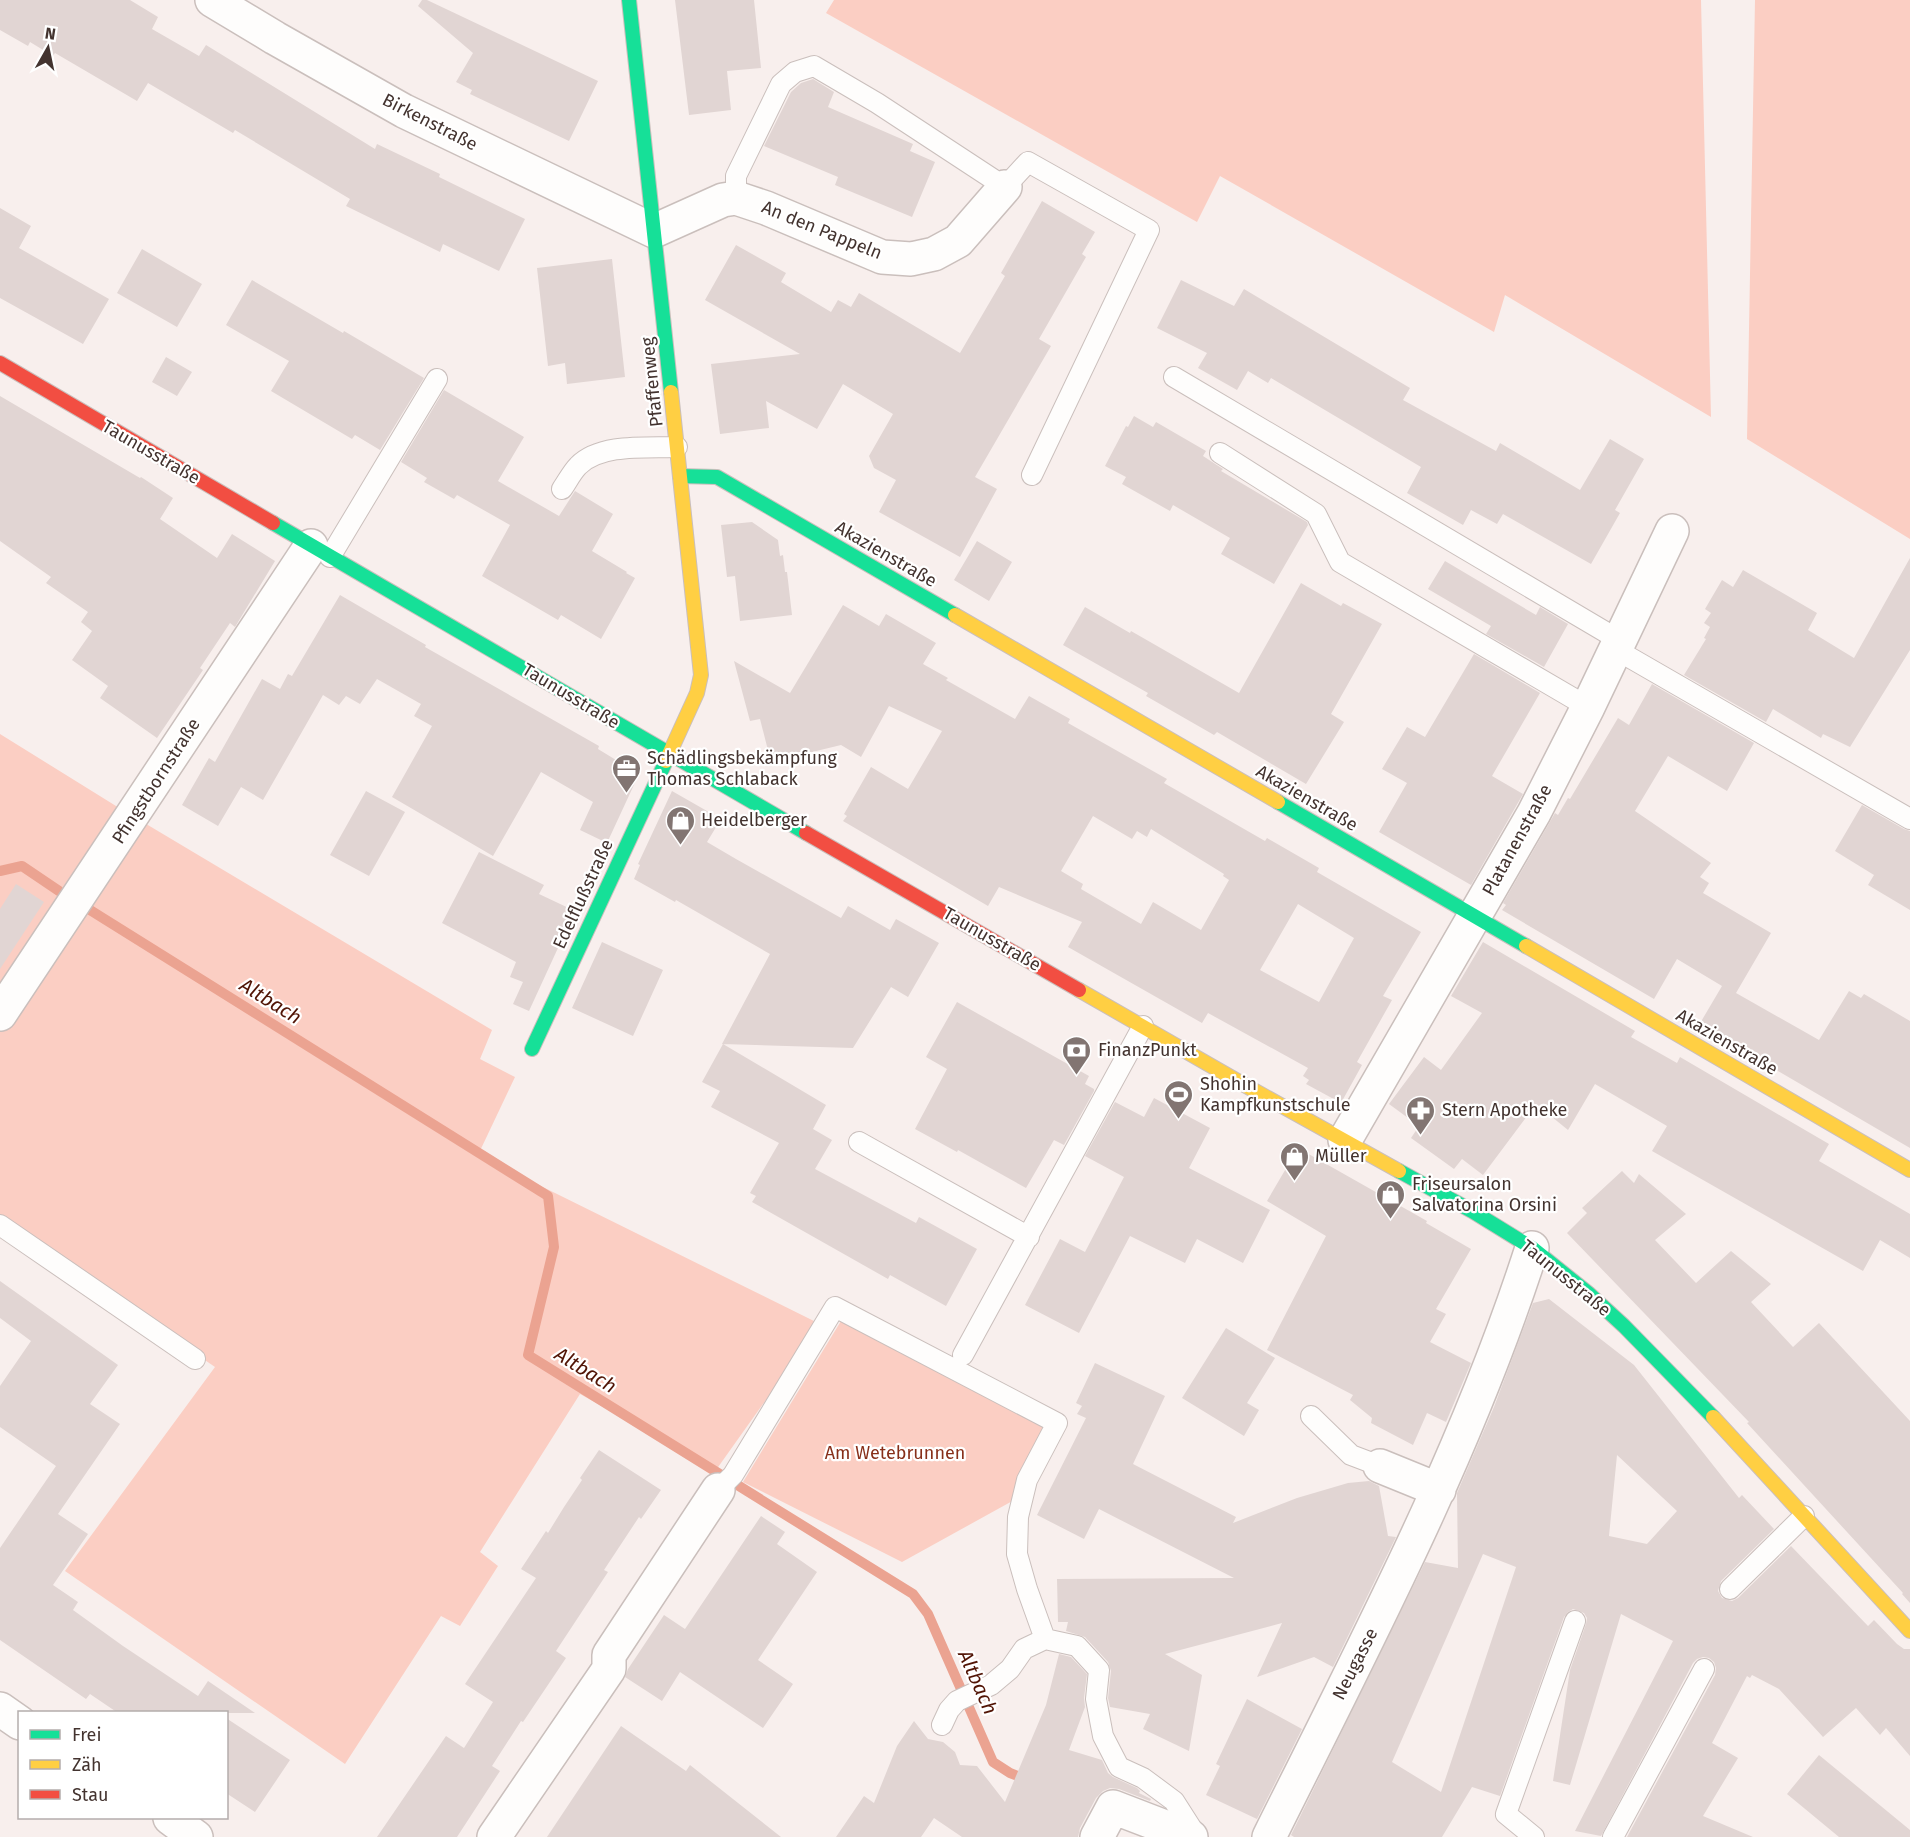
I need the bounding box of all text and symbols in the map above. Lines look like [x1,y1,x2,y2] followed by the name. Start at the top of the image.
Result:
[18,18,78,78] north arrow
[44,23,57,44] text: N
[379,89,481,155] street label: Birkenstraße
[759,196,885,264] street label: An den Pappeln
[636,335,668,428] street label: Pfaffenweg
[98,415,204,489] street label: Taunusstraße
[831,516,941,592] street label: Akazienstraße
[518,658,624,734] street label: Taunusstraße
[107,714,205,848] street label: Pfingstbornstraße
[647,747,837,790] place label: Schädlingsbekämpfung Thomas Schlaback
[610,752,642,794] office icon: Schädlingsbekämpfung Thomas Schlaback
[1252,760,1362,836] street label: Akazienstraße
[1477,781,1557,899] street label: Platanenstraße
[664,804,696,846] shop icon: Heidelberger
[701,809,807,831] place label: Heidelberger
[548,836,618,952] street label: Edelflußstraße
[939,902,1045,976] street label: Taunusstraße
[235,972,306,1029] water label: Altbach
[1672,1004,1782,1080] street label: Akazienstraße
[1061,1034,1093,1076] bank icon: FinanzPunkt
[1098,1039,1197,1061] place label: FinanzPunkt
[1200,1073,1350,1116] place label: Shohin Kampfkunstschule
[1163,1078,1195,1120] sports icon: Shohin Kampfkunstschule
[1405,1094,1437,1136] pharmacy icon: Stern Apotheke
[1442,1099,1567,1121] place label: Stern Apotheke
[1278,1140,1310,1182] shop icon: Müller
[1315,1145,1367,1167] place label: Müller
[1412,1173,1557,1216] place label: Friseursalon Salvatorina Orsini
[1375,1178,1407,1220] shop icon: Friseursalon Salvatorina Orsini
[1517,1235,1615,1321] street label: Taunusstraße
[550,1341,621,1398] water label: Altbach
[825,1442,965,1464] park label: Am Wetebrunnen
[1328,1624,1382,1704] street label: Neugasse
[953,1645,1003,1718] water label: Altbach
[18,1711,228,1819] legend
[72,1724,102,1746] text: Frei
[72,1754,101,1776] text: Zäh
[72,1784,108,1806] text: Stau

